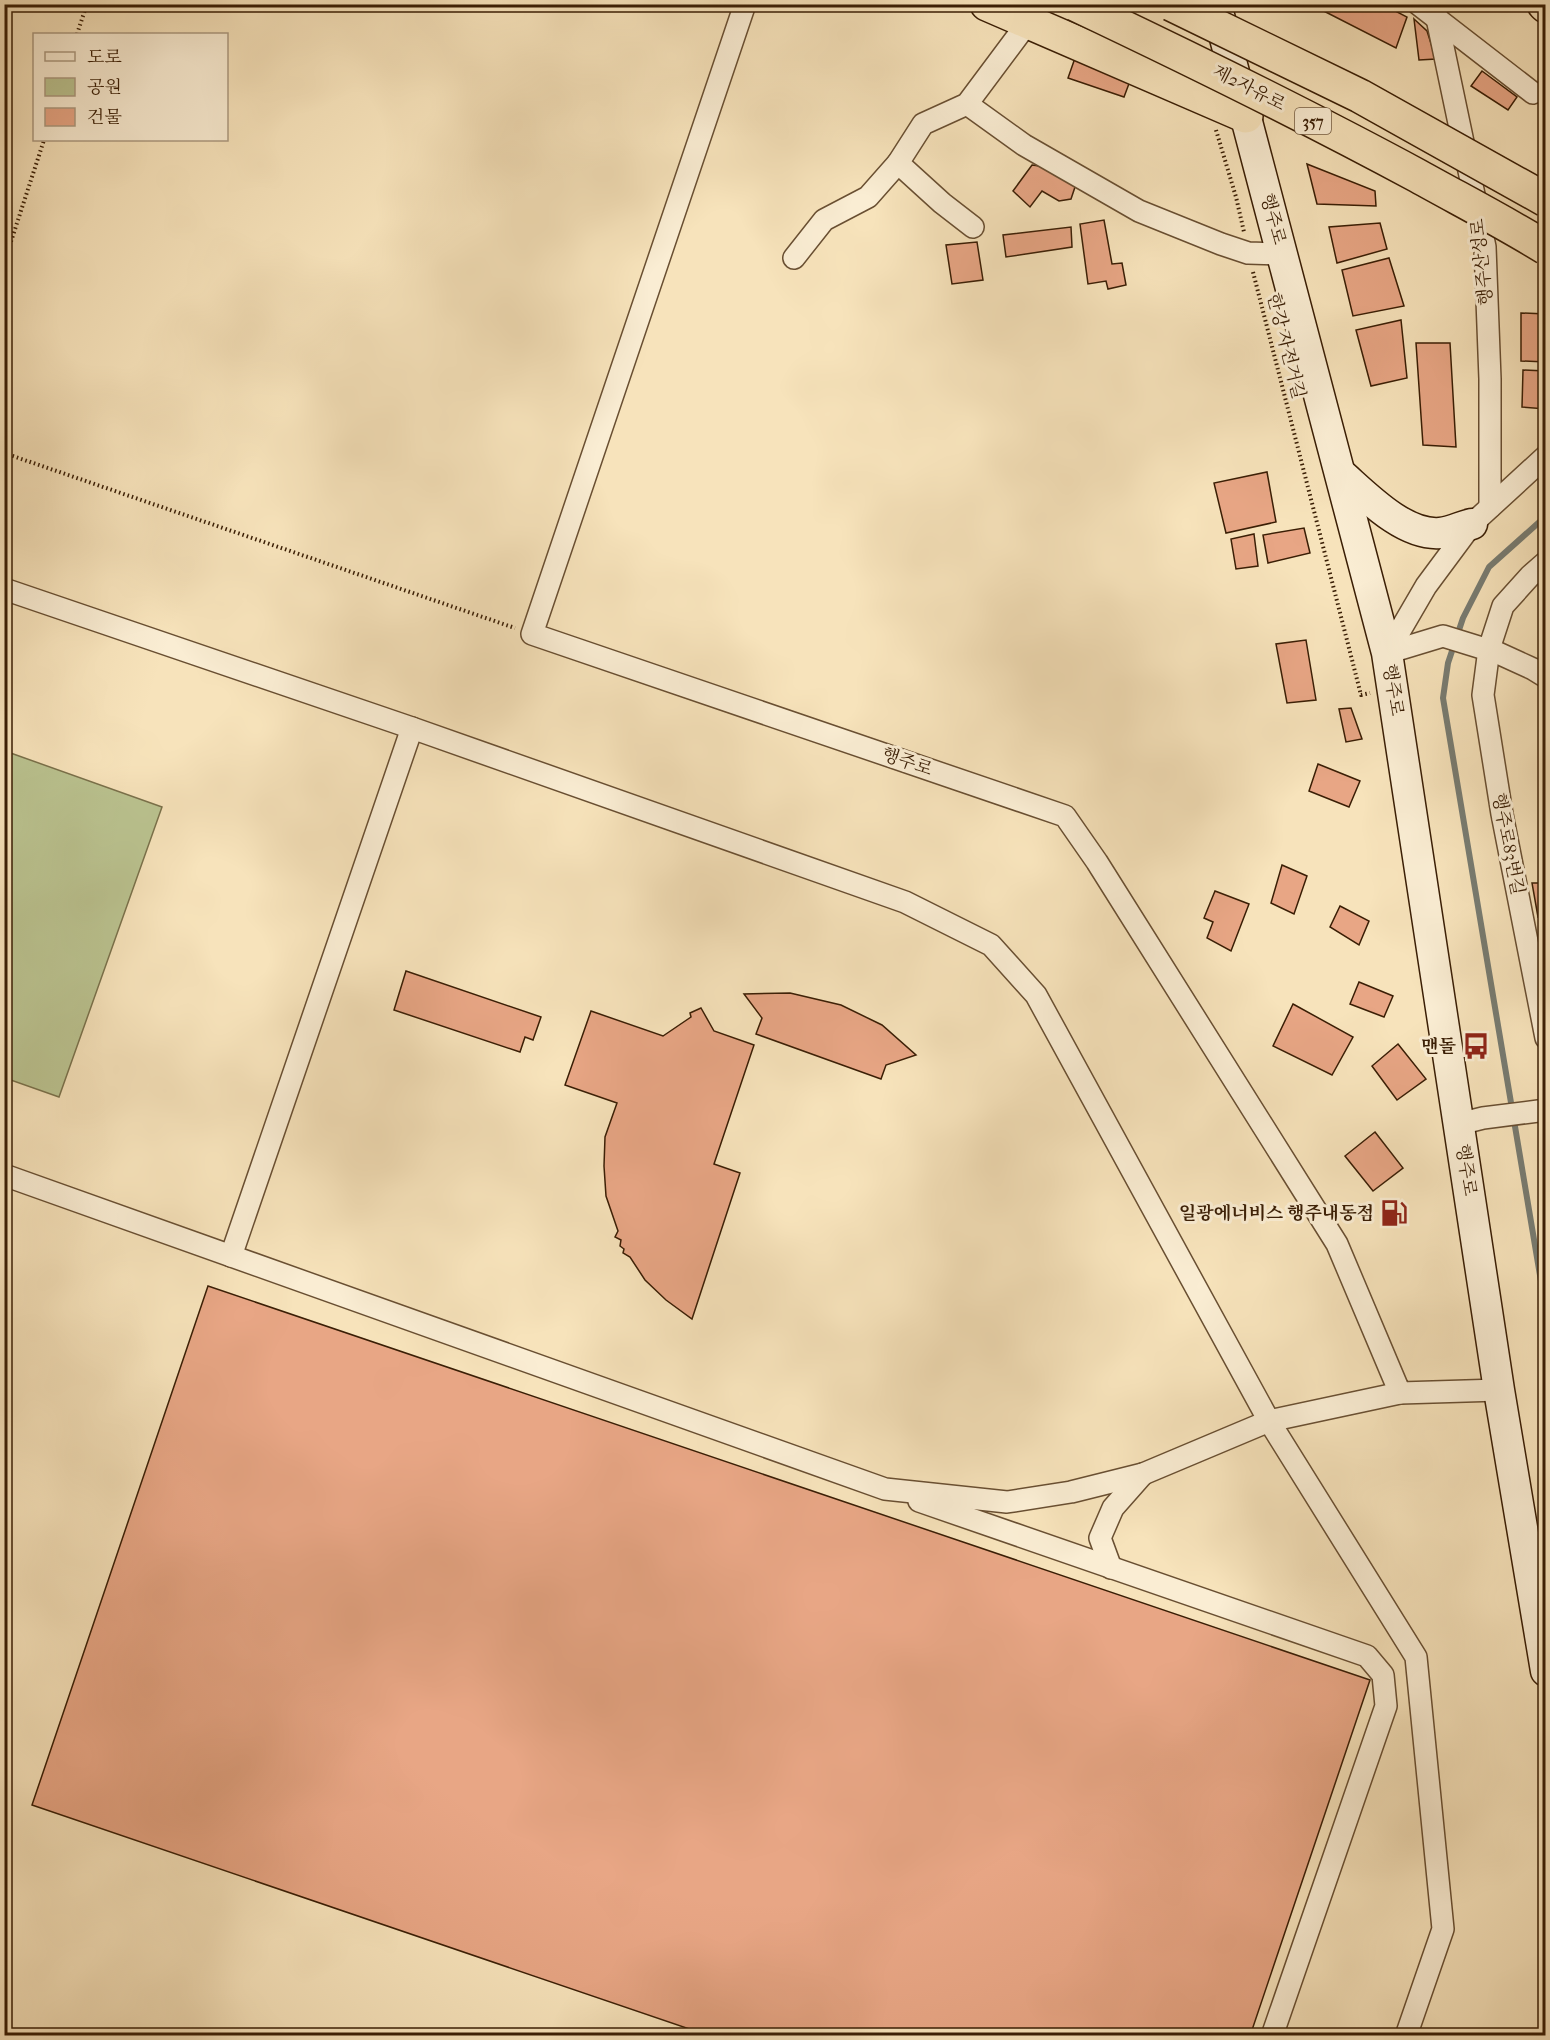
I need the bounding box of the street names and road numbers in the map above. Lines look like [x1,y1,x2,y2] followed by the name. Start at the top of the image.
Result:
[1209,61,1289,115] street label: 제2자유로
[1295,108,1331,134] road number: 357
[1256,191,1290,247] street label: 행주로
[1467,218,1497,306] street label: 행주산성로
[1263,291,1309,401] street label: 한강 자전거길
[1379,663,1407,717] street label: 행주로
[879,744,935,780] street label: 행주로
[1488,791,1528,897] street label: 행주로83번길
[1452,1143,1480,1197] street label: 행주로

